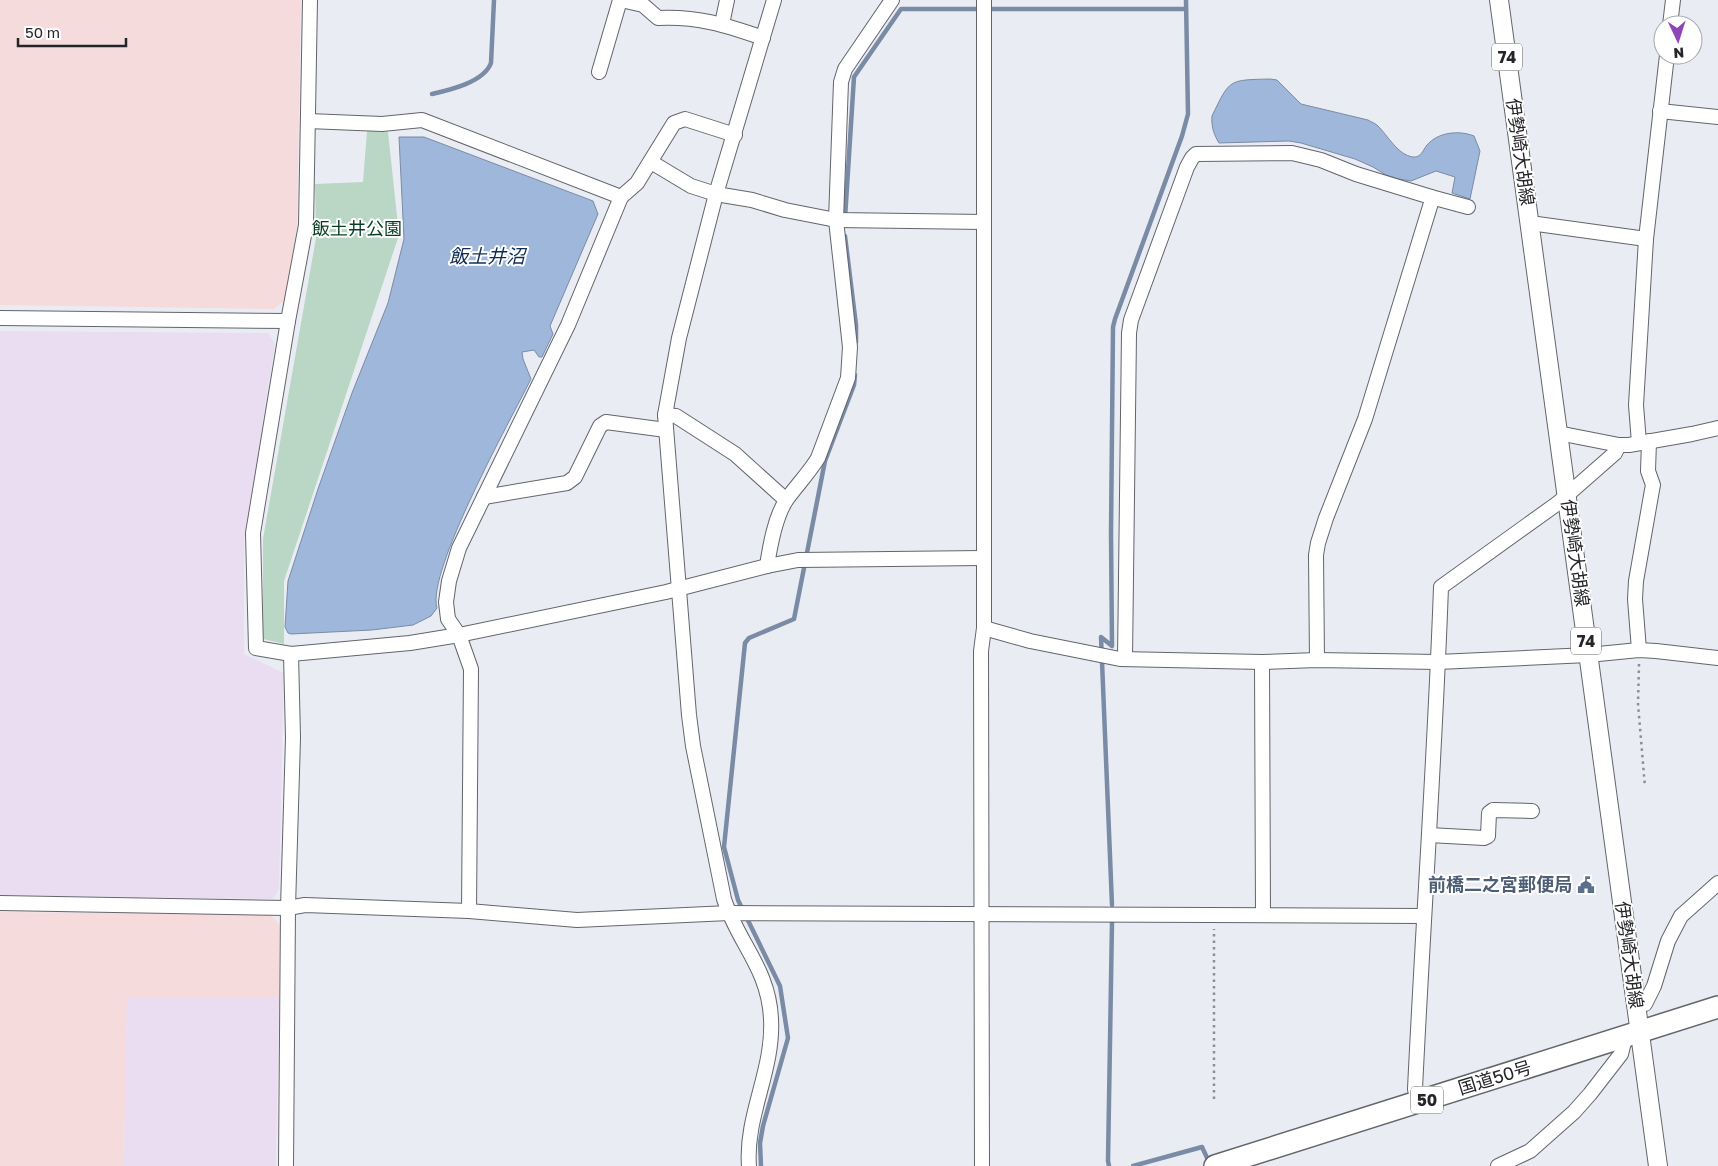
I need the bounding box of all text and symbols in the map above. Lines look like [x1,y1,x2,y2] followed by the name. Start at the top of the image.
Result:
[18,15,125,47] scale bar
[1653,15,1703,65] north arrow
[25,23,60,41] text: 50 m
[1492,44,1522,70] road number: 74
[1673,45,1685,62] text: N
[1503,97,1539,207] street label: 伊勢崎大胡線
[312,217,402,239] park label: 飯土井公園
[449,244,528,267] water label: 飯土井沼
[1558,498,1594,608] street label: 伊勢崎大胡線
[1571,627,1601,654] road number: 74
[1428,873,1572,895] place label: 前橋二之宮郵便局
[1576,875,1596,895] public building icon: 前橋二之宮郵便局
[1612,900,1648,1010] street label: 伊勢崎大胡線
[1455,1055,1534,1099] street label: 国道50号
[1411,1086,1443,1114] road number: 50

